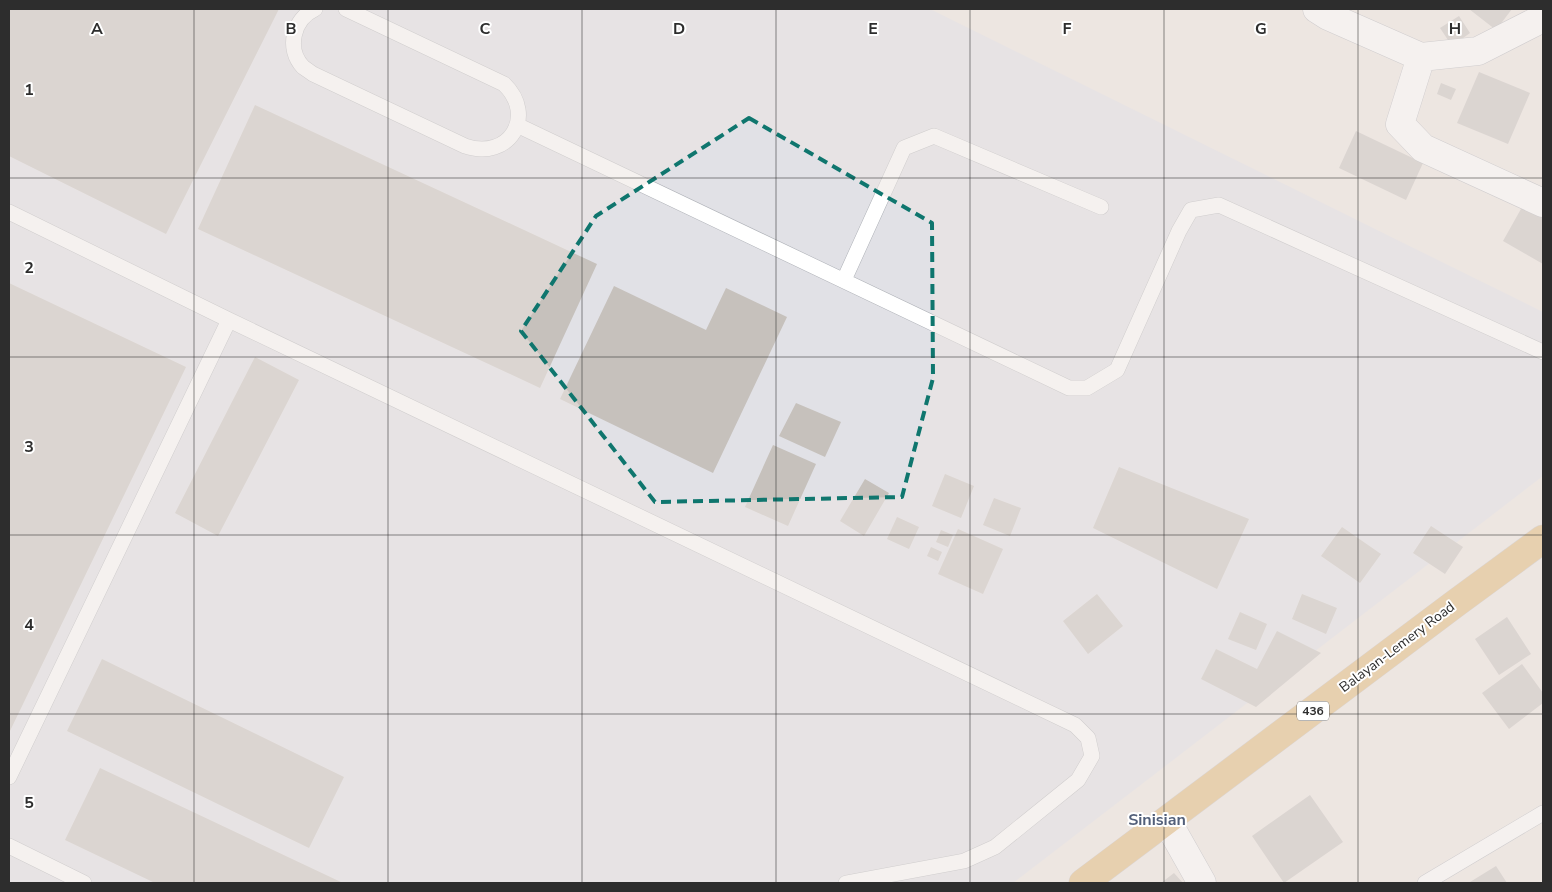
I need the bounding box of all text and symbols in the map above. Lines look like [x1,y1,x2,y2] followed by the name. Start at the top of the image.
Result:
[91,18,103,40] text: A
[285,18,297,40] text: B
[480,18,491,40] text: C
[673,18,685,40] text: D
[868,18,878,40] text: E
[1063,18,1072,40] text: F
[1255,18,1267,40] text: G
[1449,18,1461,40] text: H
[24,79,34,101] text: 1
[24,257,34,279] text: 2
[24,436,34,458] text: 3
[1335,597,1459,697] street label: Balayan-Lemery Road
[24,614,34,636] text: 4
[1297,701,1329,720] road number: 436
[24,792,34,814] text: 5
[1128,809,1186,831] district label: Sinisian

